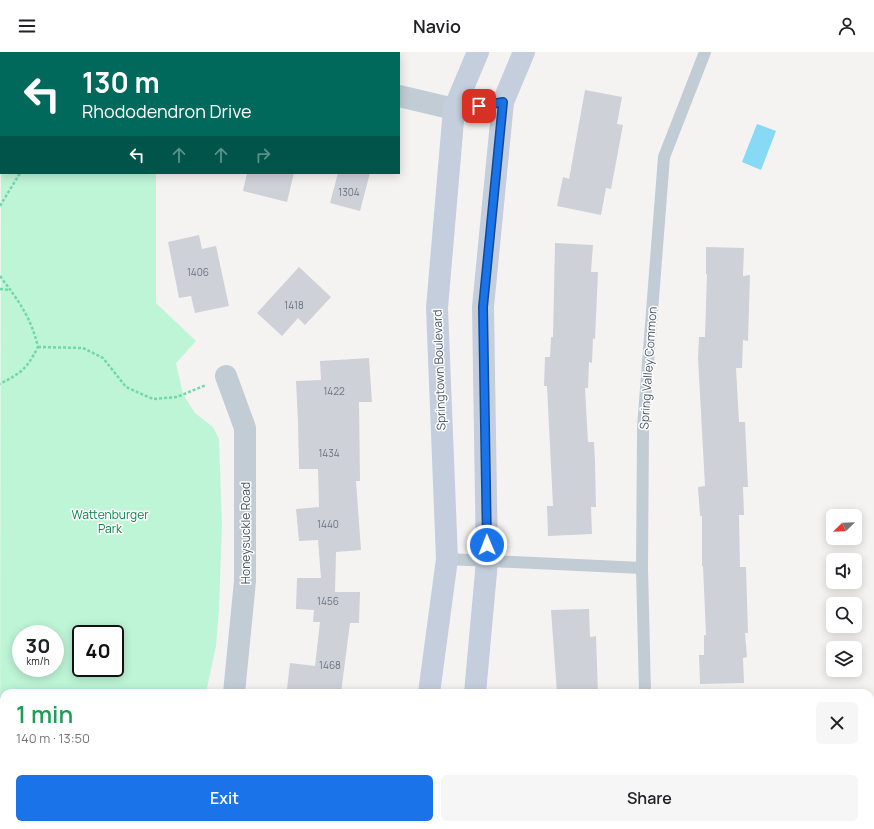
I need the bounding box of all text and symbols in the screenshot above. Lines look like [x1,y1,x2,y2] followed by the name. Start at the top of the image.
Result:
[413,14,461,38] text: Navio
[16,15,38,37] icon: menu
[836,15,858,37] icon: person
[82,63,160,101] text: 130 m
[16,68,68,120] icon: left
[462,89,496,123] pin
[468,95,490,117] icon: arrive
[82,99,252,123] text: Rhododendron Drive
[126,144,148,166] icon: left
[168,144,190,166] icon: ahead
[210,144,232,166] icon: ahead
[252,144,274,166] icon: right
[338,185,360,199] house number: 1304
[187,265,209,279] house number: 1406
[284,298,304,312] house number: 1418
[635,306,661,430] street label: Spring Valley Common
[428,309,450,431] street label: Springtown Boulevard
[323,384,345,398] house number: 1422
[318,446,340,460] house number: 1434
[237,482,254,584] street label: Honeysuckle Road
[72,506,149,537] park label: Wattenburger Park
[826,509,862,545] north arrow
[826,509,862,677] map controls
[317,517,339,531] house number: 1440
[466,524,508,566] position arrow
[826,553,862,589] button: sound
[317,594,339,608] house number: 1456
[826,597,862,633] button: search
[72,625,124,677] speed limit sign: 40
[26,632,50,659] text: 30
[826,641,862,677] button: layers
[26,654,50,668] text: km/h
[319,658,341,672] house number: 1468
[16,697,73,730] text: 1 min
[816,702,858,744] button: close
[16,729,90,747] text: 140 m · 13:50
[16,775,433,821] button: Exit
[441,775,858,821] button: Share

